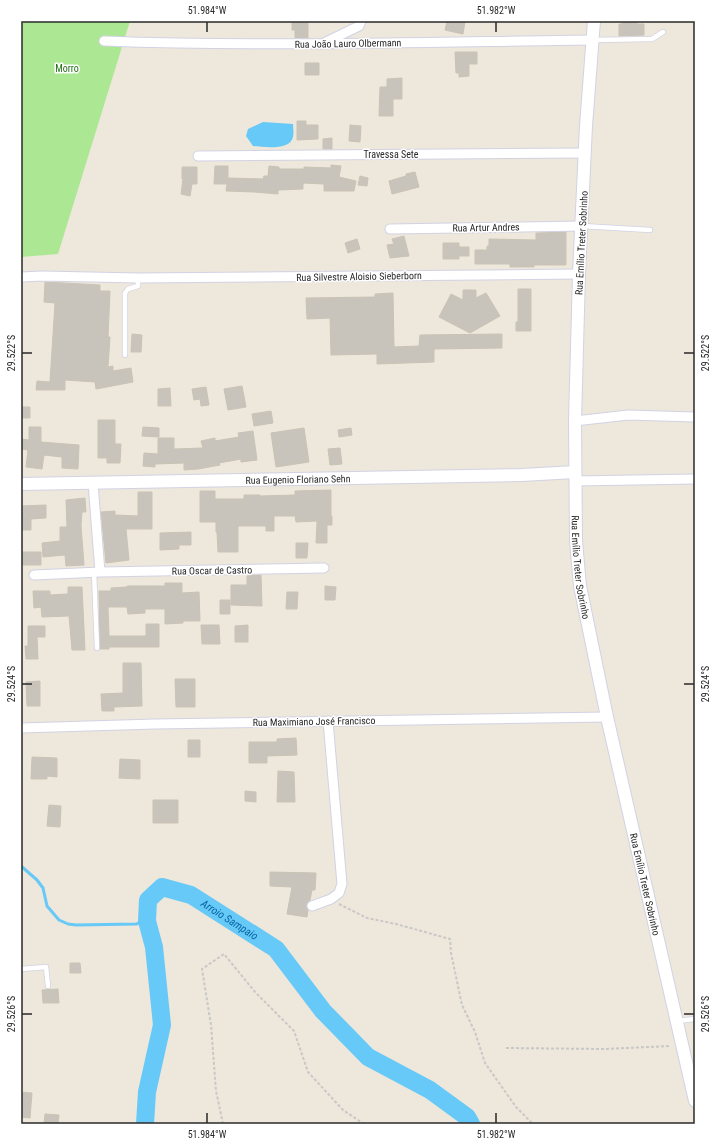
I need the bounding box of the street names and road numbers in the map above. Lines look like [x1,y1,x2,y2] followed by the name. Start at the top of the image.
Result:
[295,37,402,50] street label: Rua João Lauro Olbermann
[363,149,419,160] street label: Travessa Sete
[573,191,590,295] street label: Rua Emílio Treter Sobrinho
[452,221,520,234] street label: Rua Artur Andres
[296,270,422,283] street label: Rua Silvestre Aloisio Sieberborn
[245,473,351,486] street label: Rua Eugenio Floriano Sehn
[570,515,592,620] street label: Rua Emílio Treter Sobrinho
[172,564,252,577] street label: Rua Oscar de Castro
[253,715,375,728] street label: Rua Maximiano José Francisco
[628,832,662,937] street label: Rua Emílio Treter Sobrinho

